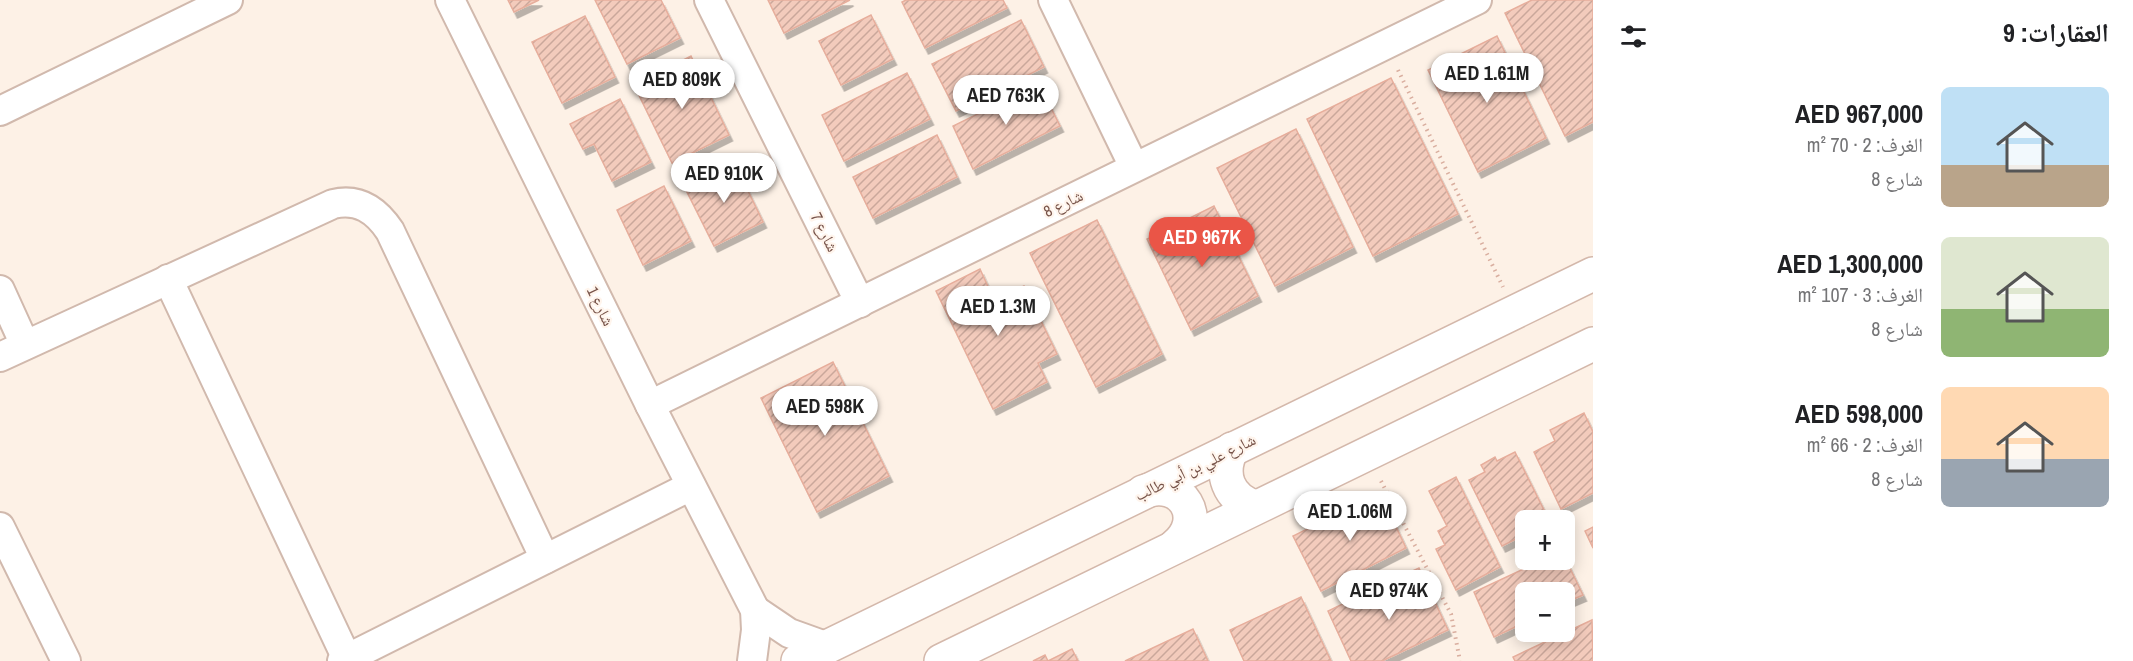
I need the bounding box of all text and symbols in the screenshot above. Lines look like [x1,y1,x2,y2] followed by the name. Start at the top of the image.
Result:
[2003,15,2109,50] text: العقارات: 9
[1617,20,1650,53] icon: filters
[1418,53,1556,104] pin: AED 1.61M
[620,59,744,110] pin: AED 809K
[1445,59,1529,86] text: AED 1.61M
[643,65,721,92] text: AED 809K
[944,75,1068,126] pin: AED 763K
[967,81,1045,108] text: AED 763K
[1795,96,1923,131] text: AED 967,000
[1989,111,2061,183] icon: home
[1807,131,1923,158] text: الغرف: 2 · 70 m²
[662,153,786,204] pin: AED 910K
[685,159,763,186] text: AED 910K
[1871,165,1923,192] text: شارع 8
[1040,184,1086,222] street label: شارع 8
[806,209,844,255] street label: شارع 7
[1140,217,1264,268] pin: AED 967K
[1163,223,1241,250] text: AED 967K
[1777,246,1923,281] text: AED 1,300,000
[1989,261,2061,333] icon: home
[1798,281,1923,308] text: الغرف: 3 · 107 m²
[582,283,620,329] street label: شارع 1
[936,286,1060,337] pin: AED 1.3M
[960,292,1036,319] text: AED 1.3M
[1871,315,1923,342] text: شارع 8
[763,386,887,437] pin: AED 598K
[786,392,864,419] text: AED 598K
[1795,396,1923,431] text: AED 598,000
[1989,411,2061,483] icon: home
[1131,428,1260,508] street label: شارع علي بن أبي طالب
[1807,431,1923,458] text: الغرف: 2 · 66 m²
[1871,465,1923,492] text: شارع 8
[1281,491,1419,542] pin: AED 1.06M
[1308,497,1392,524] text: AED 1.06M
[1515,510,1575,642] map controls
[1515,510,1575,570] button: +
[1327,570,1451,621] pin: AED 974K
[1350,576,1428,603] text: AED 974K
[1515,582,1575,642] button: −

